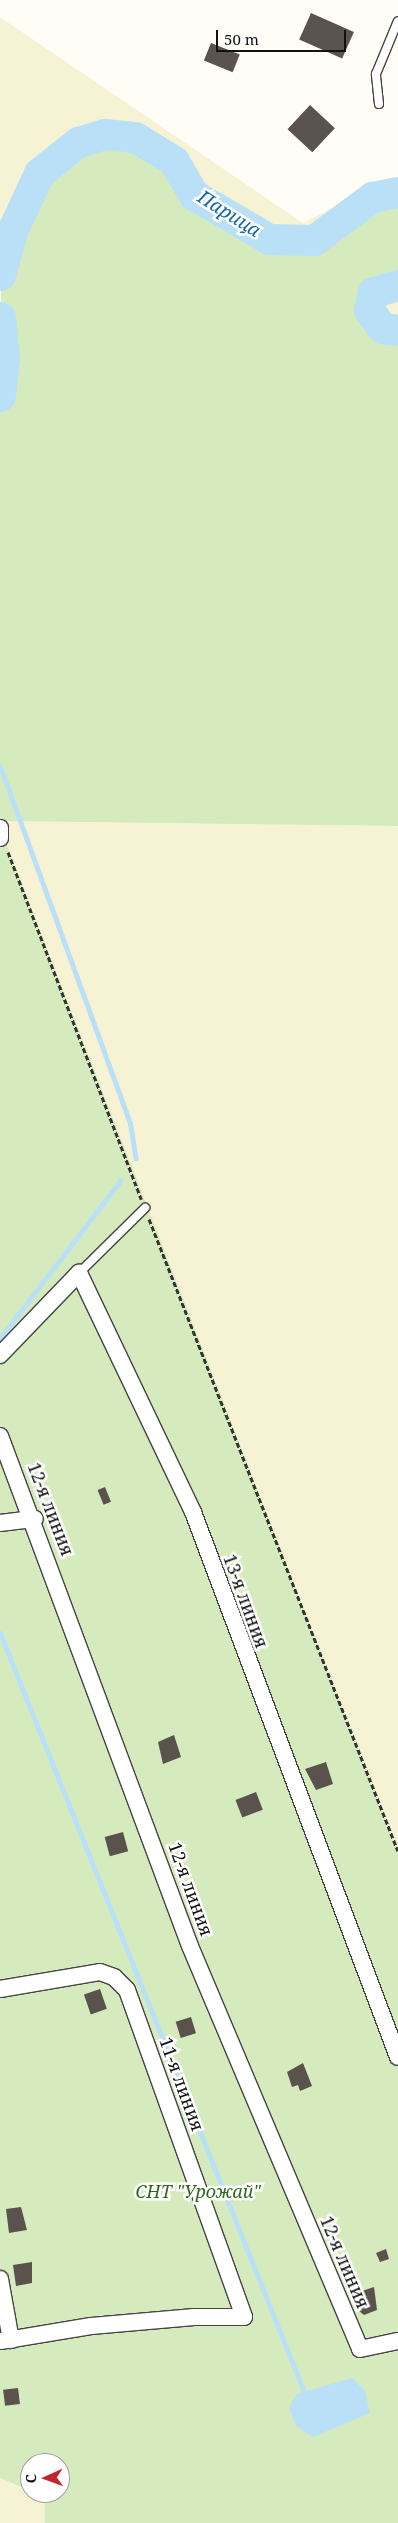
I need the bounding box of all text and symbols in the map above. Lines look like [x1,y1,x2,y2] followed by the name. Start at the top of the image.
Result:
[218,20,348,52] scale bar
[224,29,259,49] text: 50 m
[193,186,265,242] water label: Парица
[23,1459,79,1559] street label: 12-я линия
[219,1551,273,1651] street label: 13-я линия
[164,1839,218,1939] street label: 12-я линия
[155,2034,209,2134] street label: 11-я линия
[135,2180,261,2202] park label: СНТ "Урожай"
[316,2213,374,2311] street label: 12-я линия
[20,2453,70,2503] north arrow
[21,2474,40,2483] text: С

